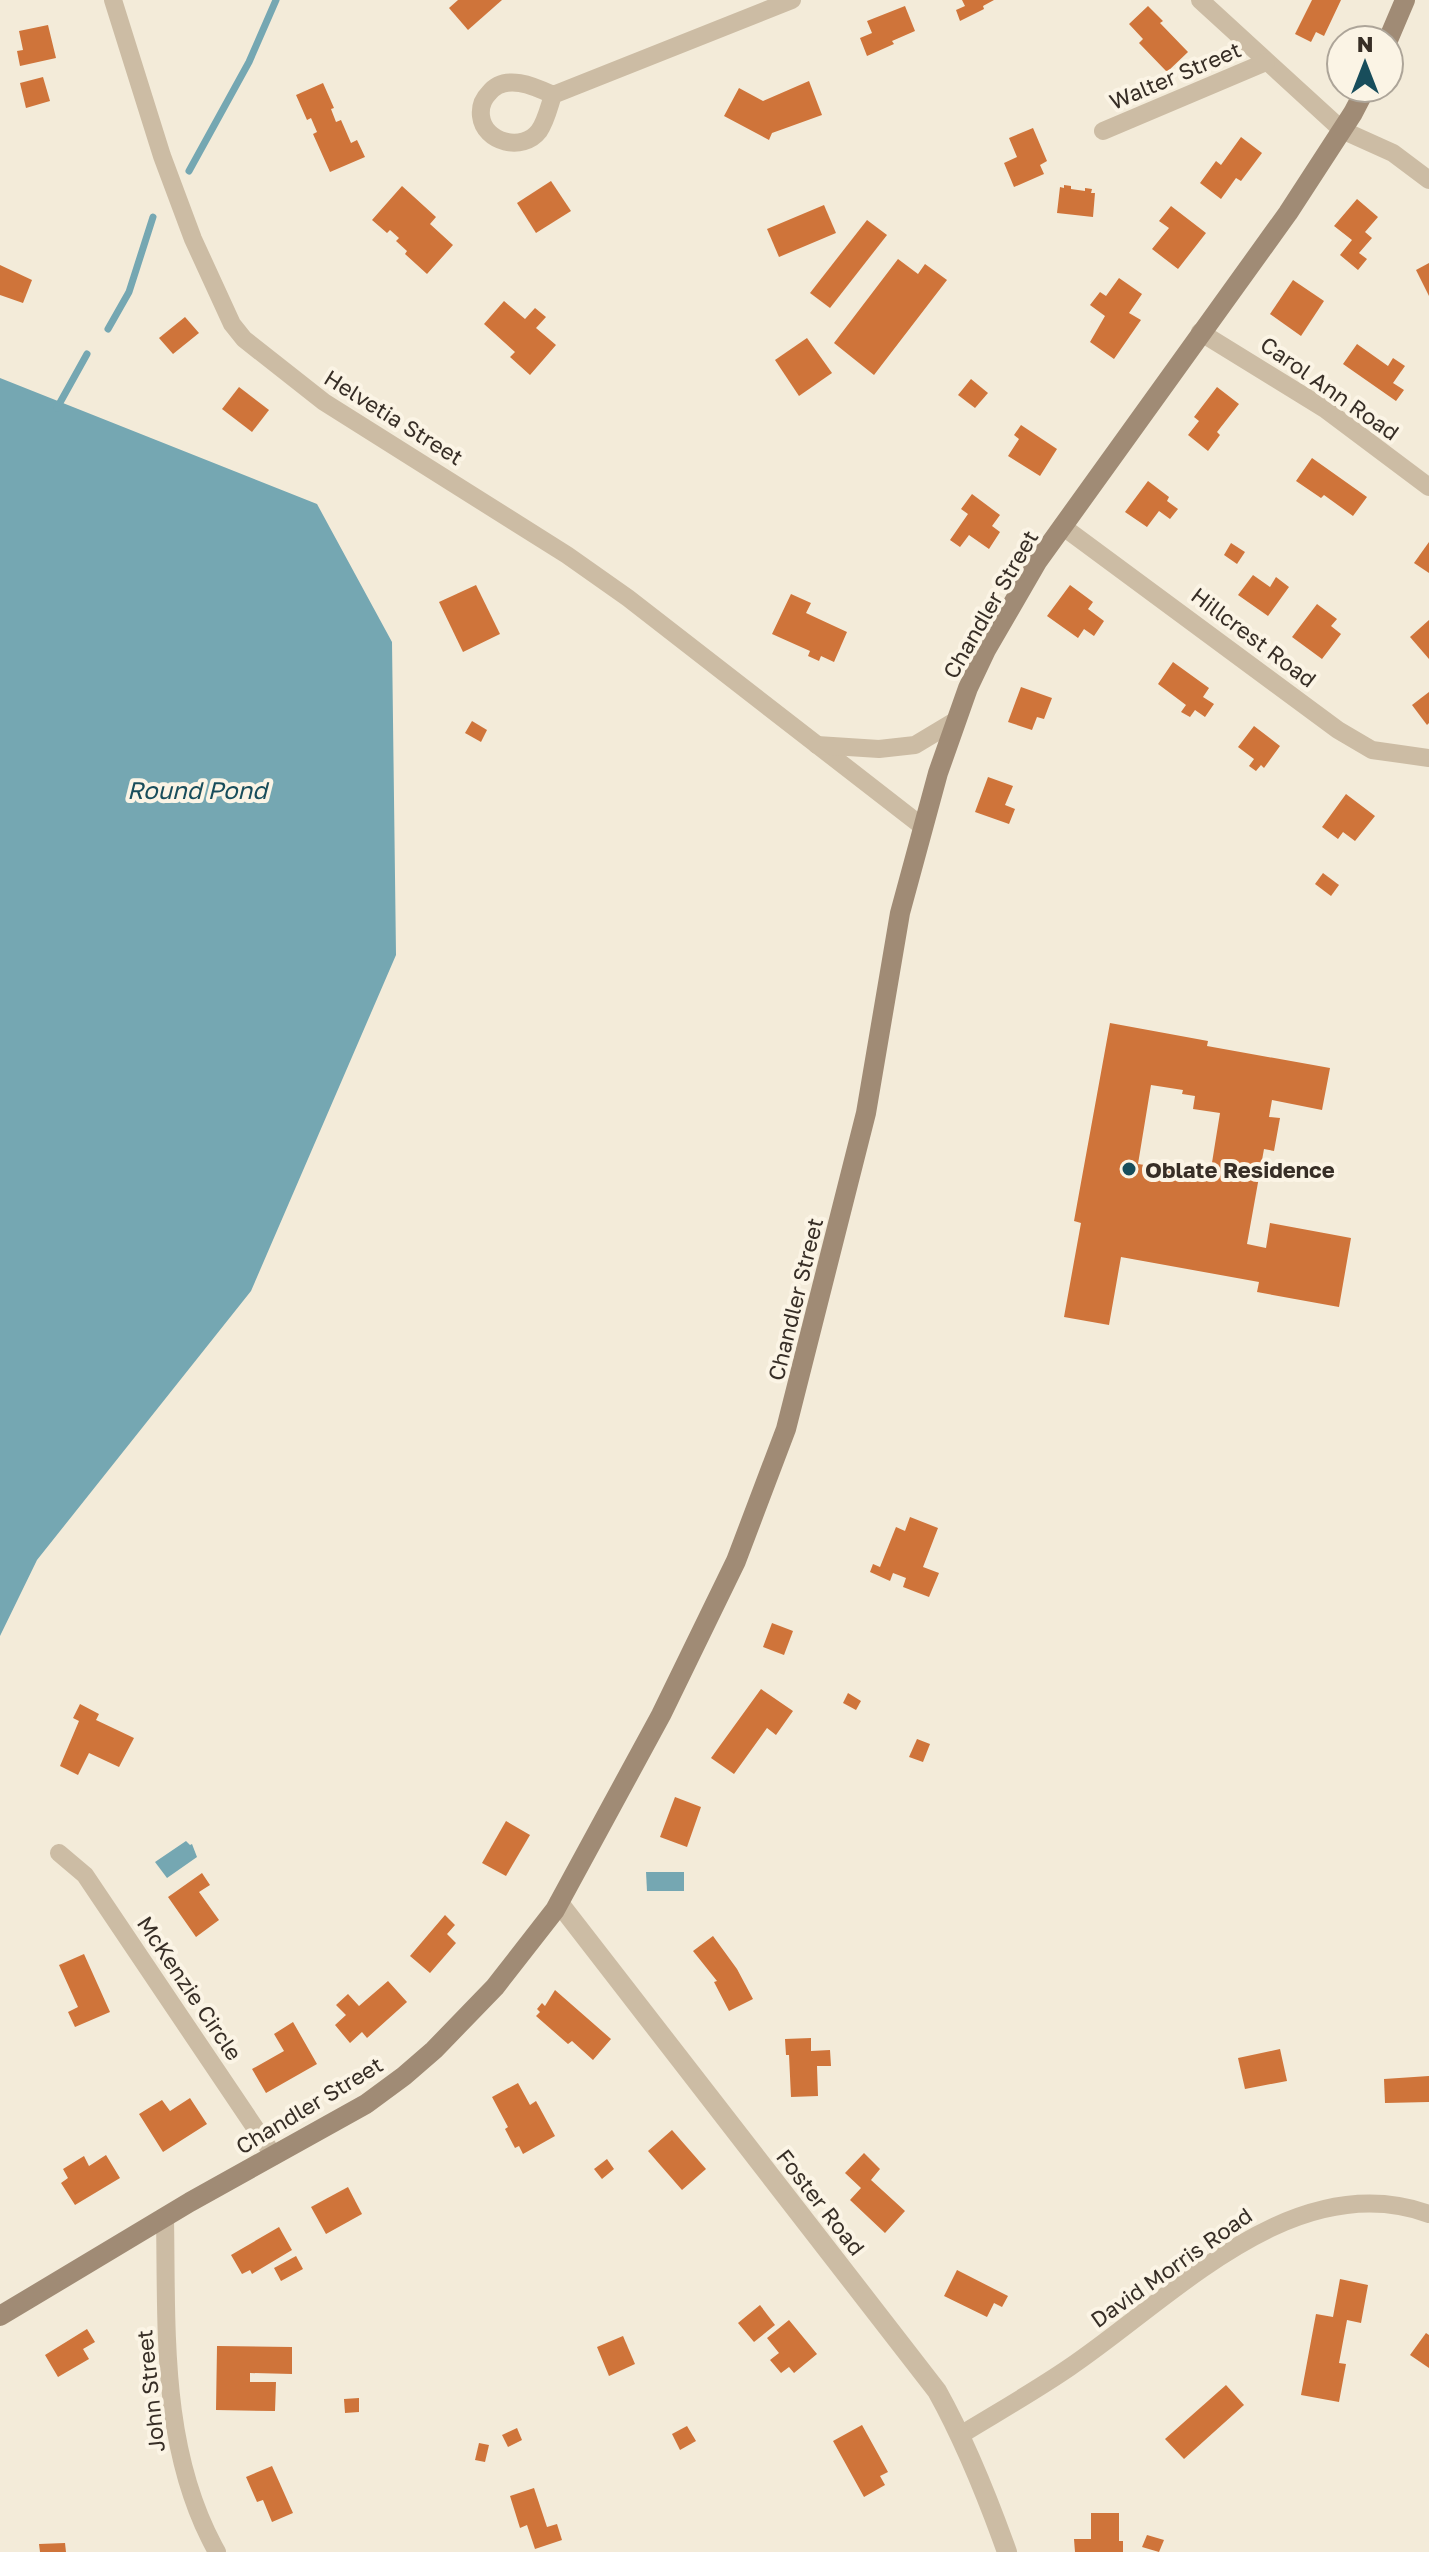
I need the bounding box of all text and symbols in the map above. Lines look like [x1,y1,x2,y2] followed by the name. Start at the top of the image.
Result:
[1325,24,1405,104] north arrow
[1357,30,1373,57] text: N
[1105,35,1245,115] street label: Walter Street
[1256,330,1404,446] street label: Carol Ann Road
[320,364,468,470] street label: Helvetia Street
[937,525,1043,683] street label: Chandler Street
[1186,581,1322,693] street label: Hillcrest Road
[127,775,270,804] water label: Round Pond
[1145,1156,1335,1183] place label: Oblate Residence
[1120,1160,1138,1178] marker: Oblate Residence
[762,1215,828,1383] street label: Chandler Street
[132,1911,248,2065] street label: McKenzie Circle
[231,2050,387,2160] street label: Chandler Street
[771,2144,871,2260] street label: Foster Road
[1085,2201,1257,2333] street label: David Morris Road
[130,2328,170,2454] street label: John Street

